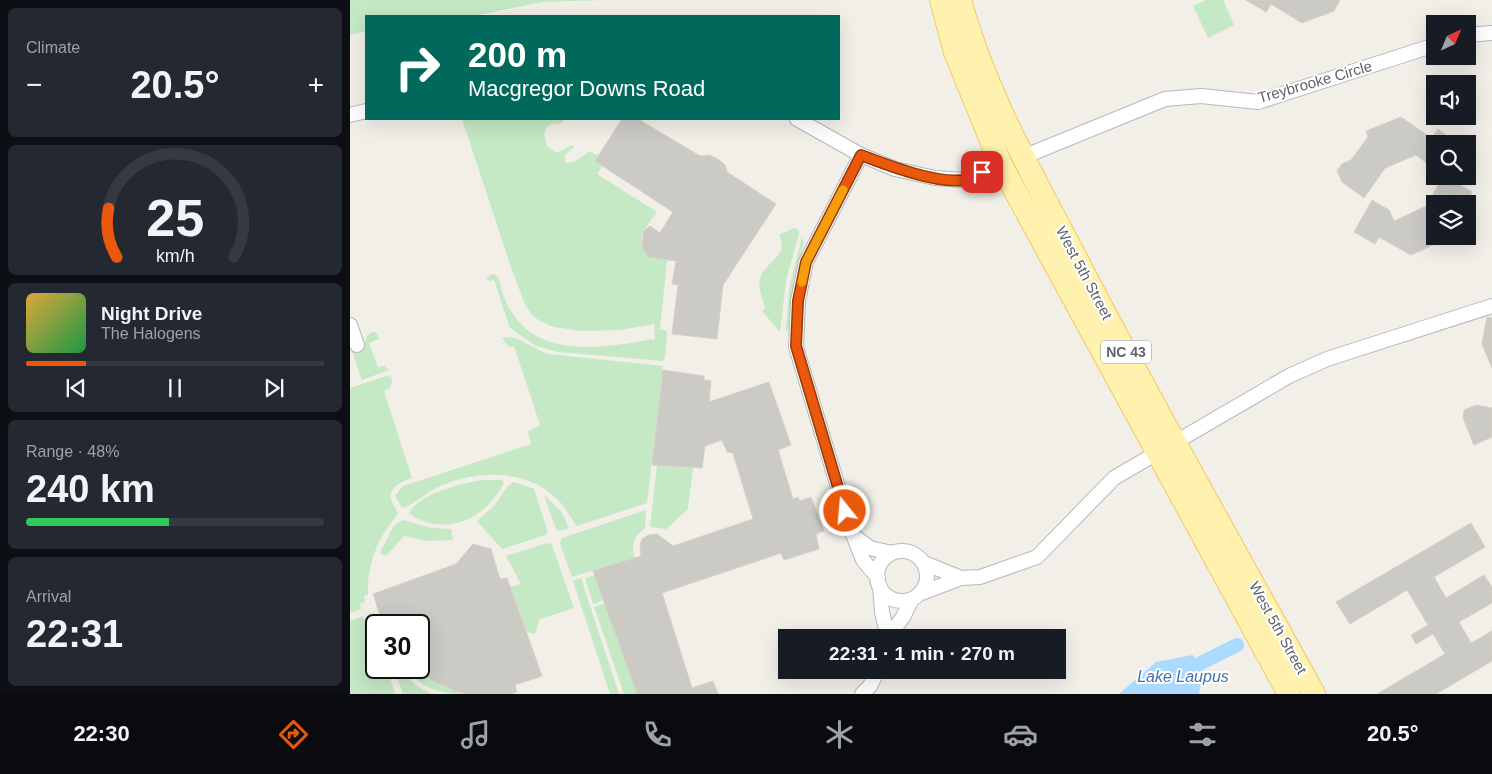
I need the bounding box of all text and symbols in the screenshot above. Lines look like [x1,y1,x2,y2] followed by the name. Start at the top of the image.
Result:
[1426,15,1476,65] north arrow
[1426,15,1476,245] map controls
[385,35,450,100] icon: right
[468,35,567,74] text: 200 m
[26,39,80,56] text: Climate
[1256,57,1374,106] street label: Treybrooke Circle
[130,64,220,106] text: 20.5°
[26,69,42,100] text: −
[308,69,324,100] text: +
[1426,75,1476,125] button: sound
[468,76,705,101] text: Macgregor Downs Road
[1426,135,1476,185] button: search
[961,151,1003,193] pin
[968,158,996,186] icon: arrive
[146,189,204,247] text: 25
[1426,195,1476,245] button: layers
[1053,223,1117,323] street label: West 5th Street
[156,246,194,266] text: km/h
[101,303,202,324] text: Night Drive
[101,325,201,342] text: The Halogens
[1101,341,1151,364] road number: NC 43
[62,374,90,402] icon: previous
[161,374,189,402] icon: pause
[260,374,288,402] icon: next
[26,443,119,460] text: Range · 48%
[26,468,155,510] text: 240 km
[818,484,870,536] position arrow
[1246,579,1311,678] street label: West 5th Street
[26,588,71,605] text: Arrival
[26,613,123,655] text: 22:31
[365,614,430,679] speed limit sign: 30
[829,643,1015,664] text: 22:31 · 1 min · 270 m
[1137,668,1229,685] water label: Lake Laupus
[276,717,311,752] icon: directions
[458,717,493,752] icon: music
[640,717,675,752] icon: phone
[822,717,857,752] icon: climate
[1003,717,1038,752] icon: car
[1185,717,1220,752] icon: filters
[73,721,130,746] text: 22:30
[1367,721,1419,746] text: 20.5°

